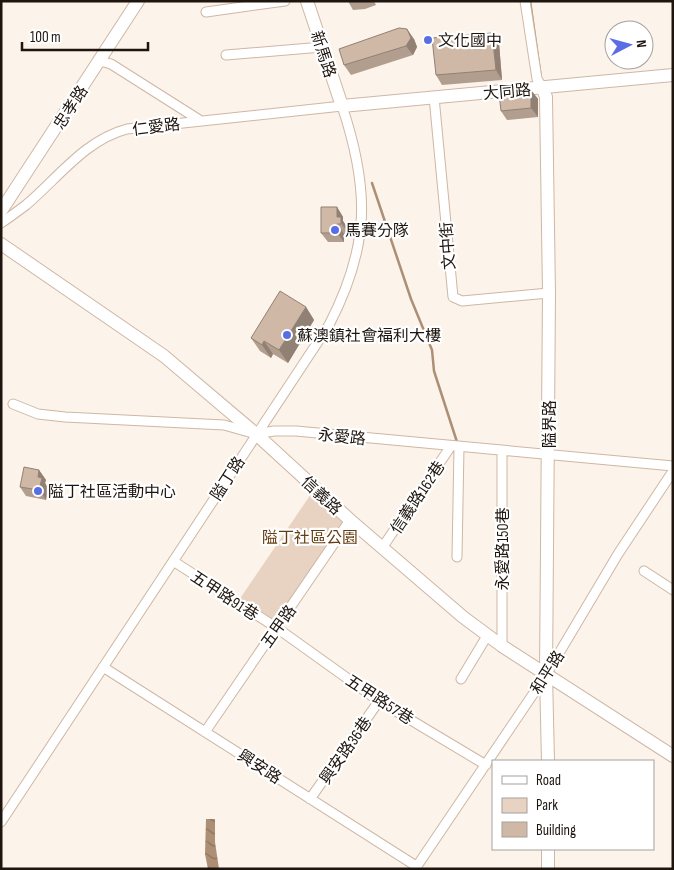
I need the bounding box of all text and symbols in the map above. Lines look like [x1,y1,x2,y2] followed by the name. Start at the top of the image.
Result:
[22,20,149,52] scale bar
[604,20,654,70] north arrow
[30,28,61,47] text: 100 m
[306,29,339,80] street label: 新馬路
[438,32,502,51] place label: 文化國中
[422,34,434,46] marker: 文化國中
[633,39,650,48] text: N
[482,81,532,104] street label: 大同路
[50,83,92,133] street label: 忠孝路
[131,115,181,140] street label: 仁愛路
[345,221,409,241] place label: 馬賽分隊
[437,221,460,271] street label: 文中街
[329,224,341,236] marker: 馬賽分隊
[297,327,441,346] place label: 蘇澳鎮社會福利大樓
[281,329,293,341] marker: 蘇澳鎮社會福利大樓
[541,400,560,448] street label: 隘界路
[317,426,367,449] street label: 永愛路
[207,454,249,504] street label: 隘丁路
[387,458,449,538] street label: 信義路162巷
[297,473,345,519] street label: 信義路
[48,483,176,502] place label: 隘丁社區活動中心
[32,485,44,497] marker: 隘丁社區活動中心
[494,507,513,591] street label: 永愛路150巷
[262,529,358,548] park label: 隘丁社區公園
[187,567,262,625] street label: 五甲路91巷
[258,602,301,652] street label: 五甲路
[527,647,569,698] street label: 和平路
[342,671,417,729] street label: 五甲路57巷
[316,714,376,788] street label: 興安路36巷
[234,746,284,788] street label: 興安路
[492,760,654,850] legend
[536,771,561,790] text: Road
[536,796,558,815] text: Park
[536,821,576,840] text: Building

